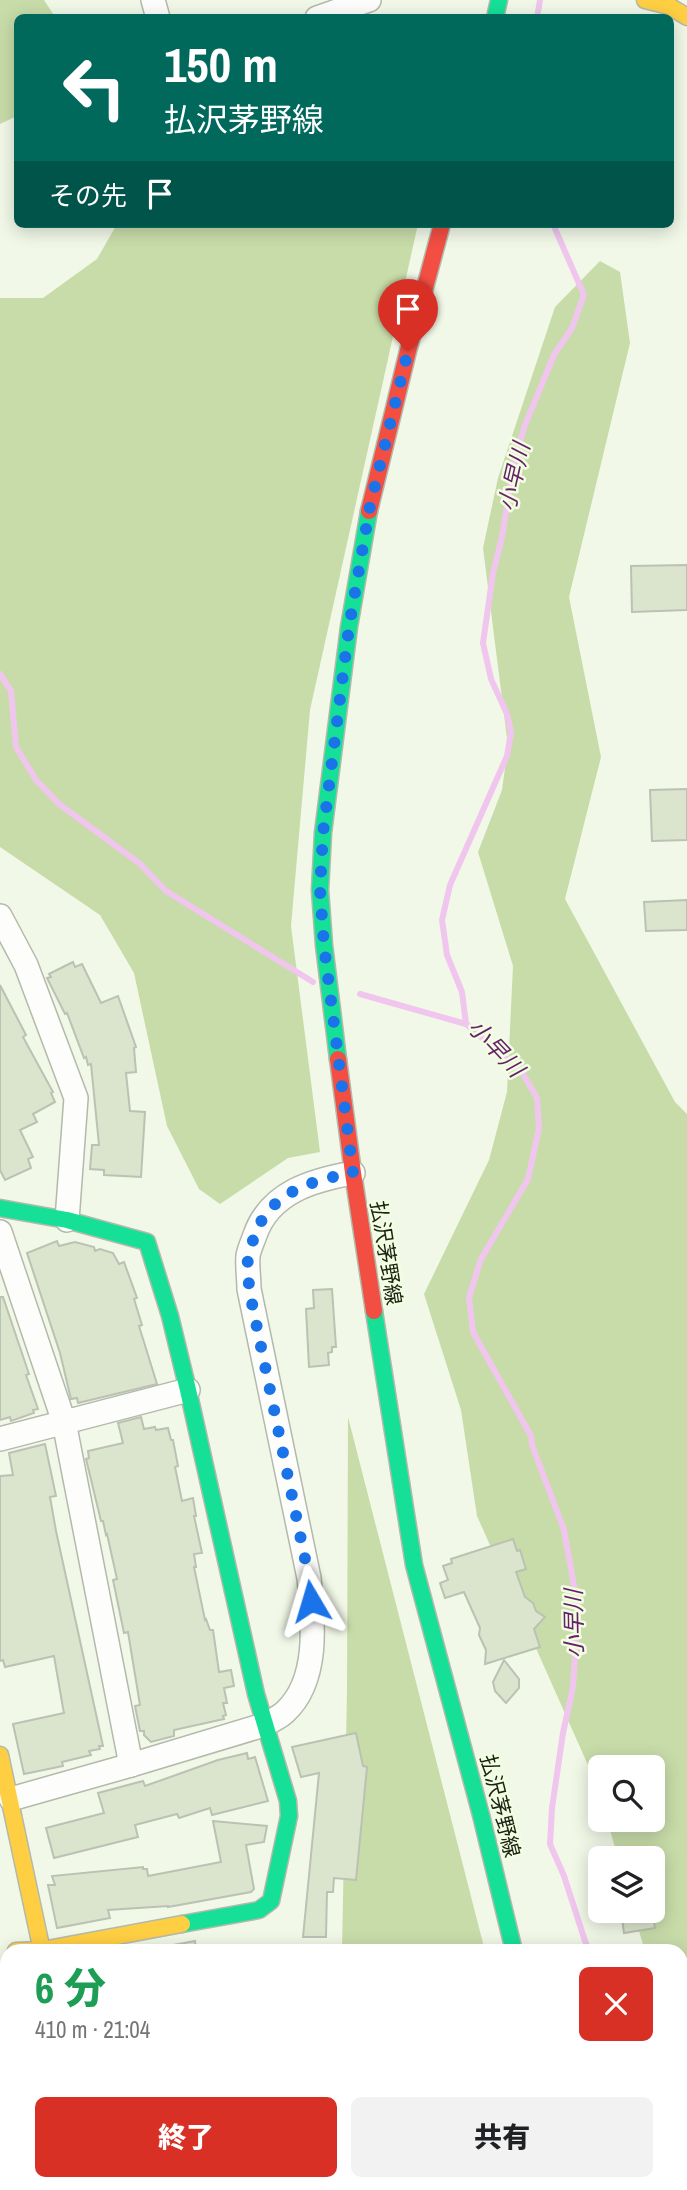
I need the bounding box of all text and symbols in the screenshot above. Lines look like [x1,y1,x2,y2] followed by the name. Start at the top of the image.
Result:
[164,31,278,97] text: 150 m
[49,42,140,133] icon: left
[164,98,324,141] text: 払沢茅野線
[141,175,179,213] icon: arrive
[49,178,127,213] text: その先
[378,279,438,351] pin
[389,290,427,328] icon: arrive
[491,437,537,514] water label: 小早川
[462,1012,533,1086] water label: 小早川
[364,1199,409,1307] street label: 払沢茅野線
[274,1564,348,1638] position arrow
[557,1586,590,1659] water label: 小早川
[474,1751,527,1860] street label: 払沢茅野線
[588,1755,665,1923] map controls
[588,1755,665,1832] button: search
[588,1846,665,1923] button: layers
[35,1960,106,2016] text: 6 分
[579,1967,653,2041] button: close
[35,2014,150,2045] text: 410 m · 21:04
[35,2097,337,2177] button: 終了
[351,2097,653,2177] button: 共有

